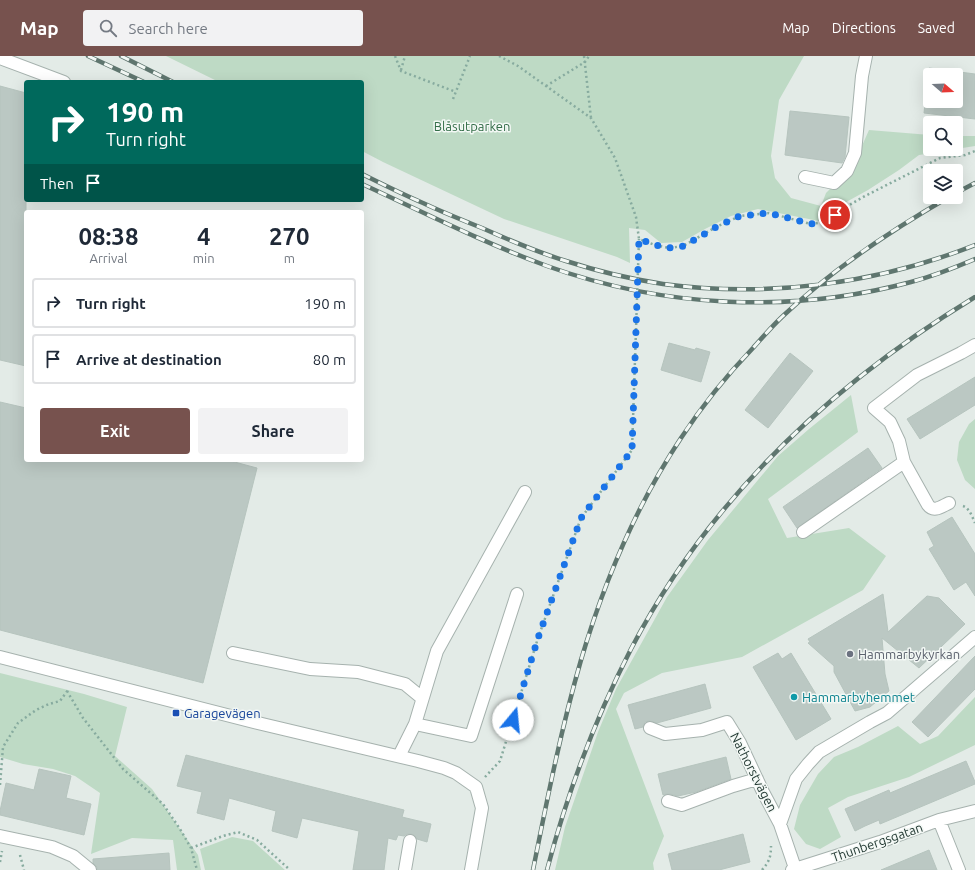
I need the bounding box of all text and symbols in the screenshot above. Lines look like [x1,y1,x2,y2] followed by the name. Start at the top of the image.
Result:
[83,10,363,46] search box
[20,17,59,39] text: Map
[97,17,119,39] icon: search
[129,20,208,37] text: Search here
[782,20,810,36] text: Map
[832,20,896,36] text: Directions
[918,20,955,36] text: Saved
[923,68,963,108] north arrow
[923,68,963,204] map controls
[40,96,92,148] icon: right
[106,96,184,127] text: 190 m
[923,116,963,156] button: search
[434,119,510,133] park label: Blåsutparken
[106,129,186,149] text: Turn right
[923,164,963,204] button: layers
[82,172,104,194] icon: arrive
[40,175,74,192] text: Then
[818,198,852,232] pin
[824,204,846,226] icon: arrive
[78,223,138,250] text: 08:38
[197,223,210,250] text: 4
[269,223,310,250] text: 270
[89,251,127,265] text: Arrival
[193,251,215,265] text: min
[284,251,295,265] text: m
[42,292,64,314] icon: right
[76,295,146,312] text: Turn right
[304,295,346,312] text: 190 m
[42,348,64,370] icon: arrive
[76,351,222,368] text: Arrive at destination
[313,351,346,368] text: 80 m
[40,408,190,454] button: Exit
[198,408,348,454] button: Share
[858,647,960,661] place label: Hammarbykyrkan
[845,649,855,659] marker: Hammarbykyrkan
[802,690,915,704] place label: Hammarbyhemmet
[789,692,799,702] marker: Hammarbyhemmet
[492,699,534,741] position arrow
[184,706,261,720] place label: Garagevägen
[171,708,181,718] marker: Garagevägen
[728,730,780,814] street label: Nathorstvägen
[829,820,925,864] street label: Thunbergsgatan

